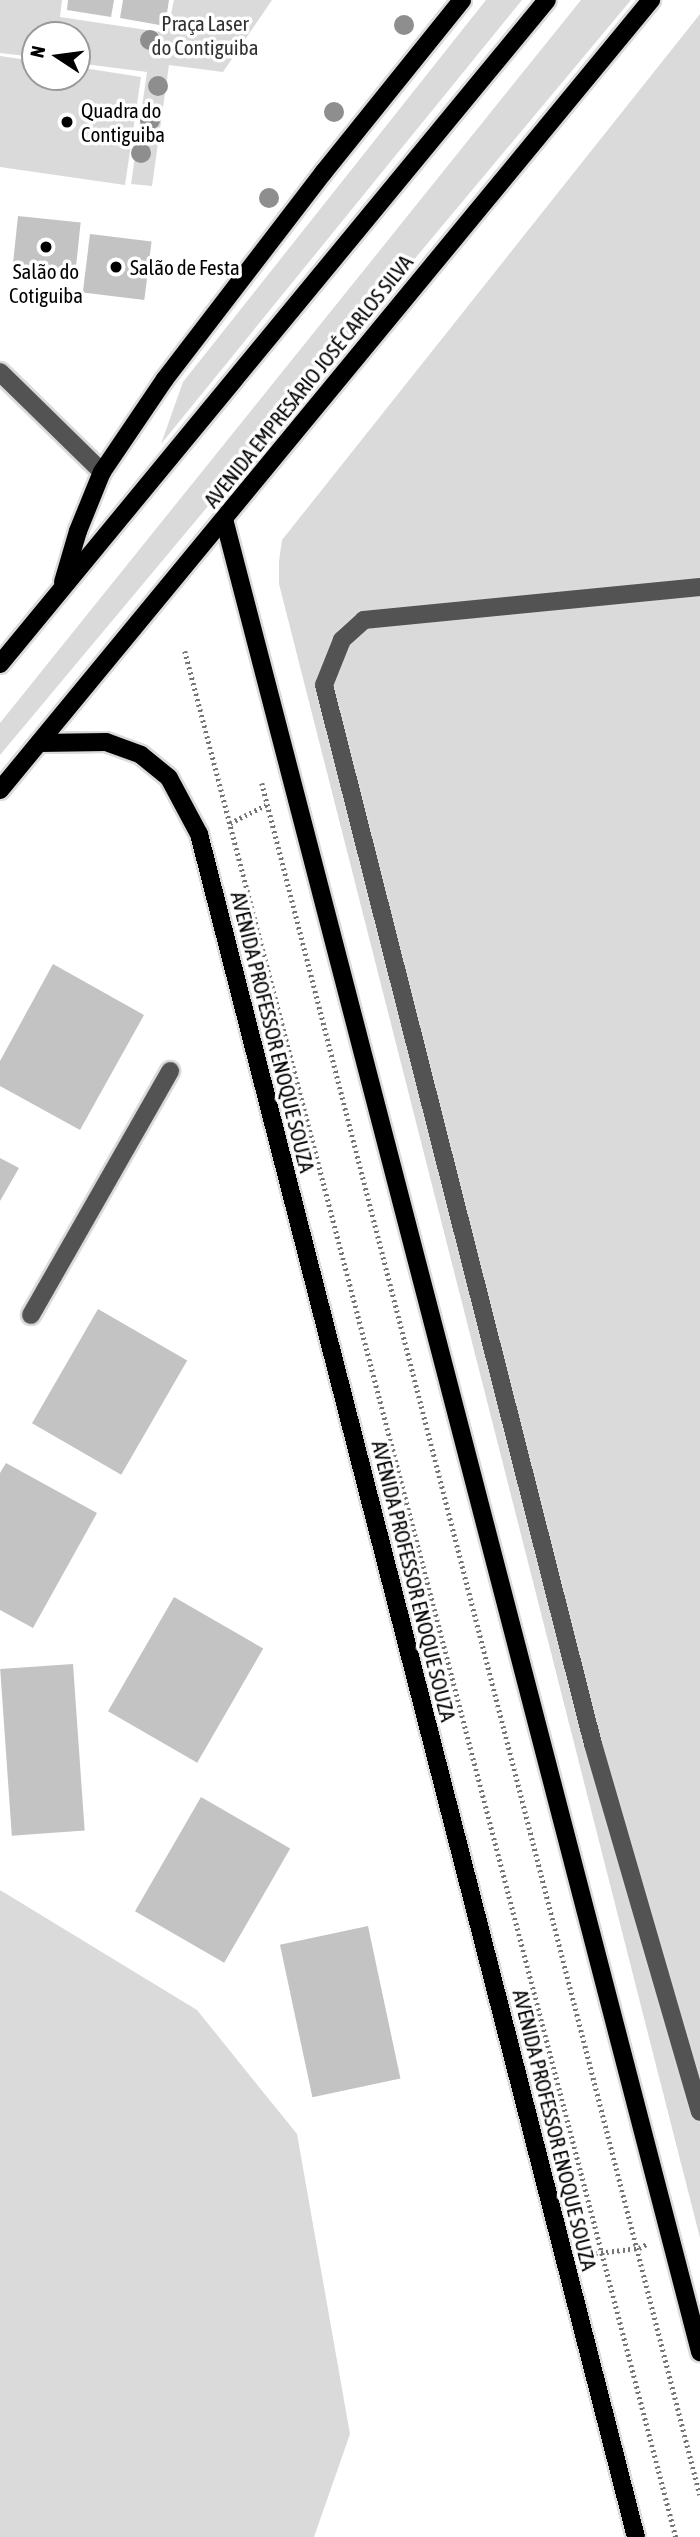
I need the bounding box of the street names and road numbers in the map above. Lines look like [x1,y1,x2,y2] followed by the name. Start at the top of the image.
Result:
[198,250,418,512] street label: AVENIDA EMPRESÁRIO JOSÉ CARLOS SILVA
[226,889,320,1175] street label: AVENIDA PROFESSOR ENOQUE SOUZA
[367,1438,461,1724] street label: AVENIDA PROFESSOR ENOQUE SOUZA
[508,1987,602,2273] street label: AVENIDA PROFESSOR ENOQUE SOUZA

